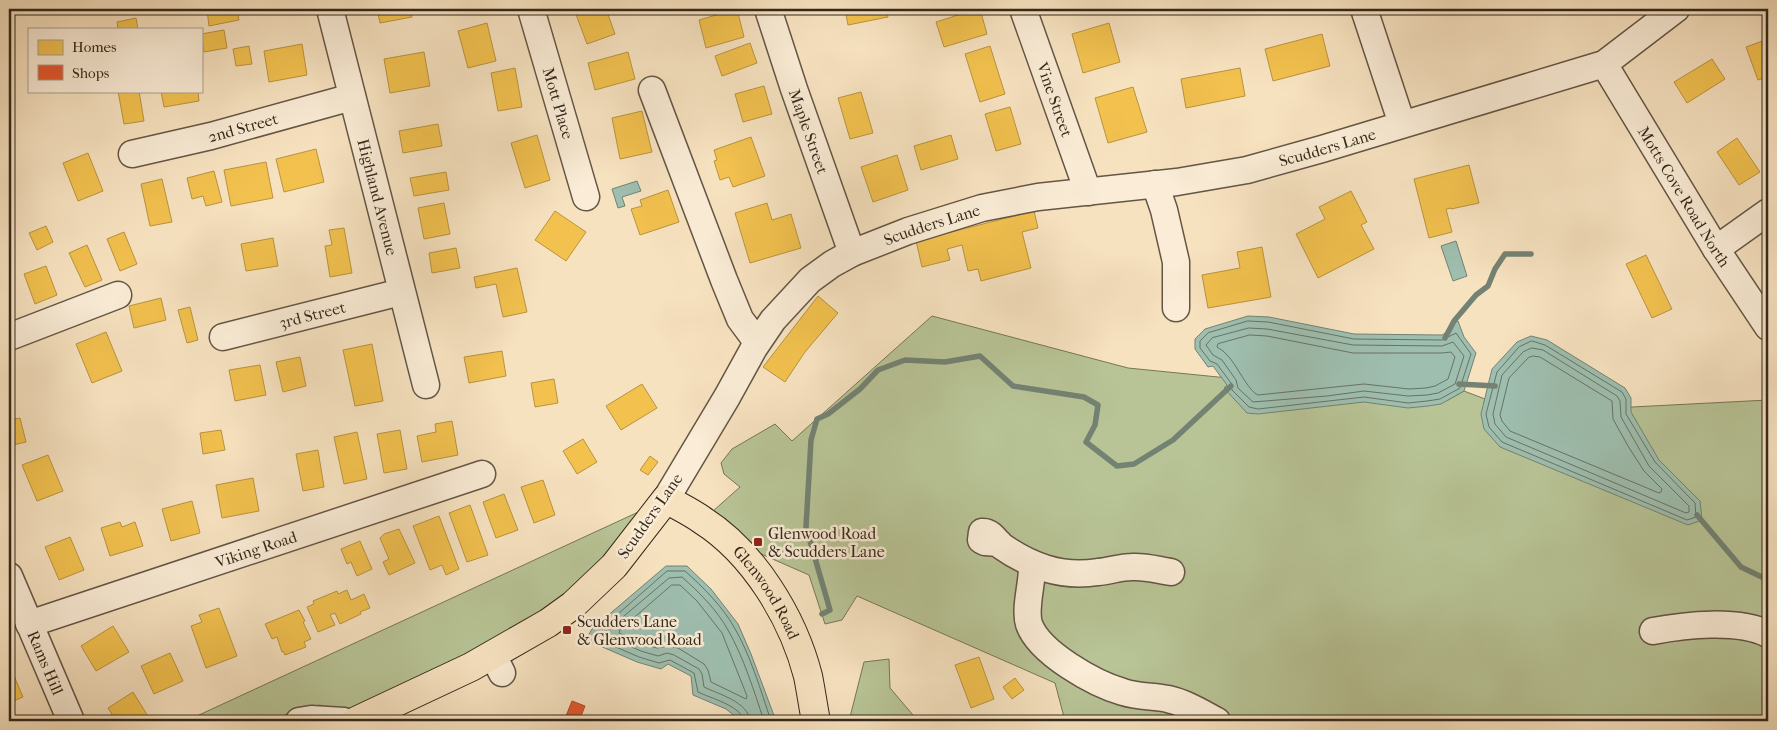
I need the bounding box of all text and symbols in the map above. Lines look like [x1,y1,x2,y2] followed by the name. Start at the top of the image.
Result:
[28,28,202,92] legend
[72,38,117,56] text: Homes
[1033,59,1077,140] street label: Vine Street
[72,64,110,82] text: Shops
[539,65,578,141] street label: Mott Place
[785,86,833,176] street label: Maple Street
[206,108,280,146] street label: 2nd Street
[1634,123,1735,270] street label: Motts Cove Road North
[1276,124,1378,170] street label: Scudders Lane
[354,137,402,257] street label: Highland Avenue
[881,200,982,249] street label: Scudders Lane
[277,297,348,332] street label: 3rd Street
[614,470,687,562] street label: Scudders Lane
[768,524,885,561] place label: Glenwood Road & Scudders Lane
[212,526,299,572] street label: Viking Road
[752,536,764,548] marker: Glenwood Road & Scudders Lane
[729,541,804,642] street label: Glenwood Road
[577,612,702,649] place label: Scudders Lane & Glenwood Road
[561,624,573,636] marker: Scudders Lane & Glenwood Road
[24,627,68,698] street label: Rams Hill

